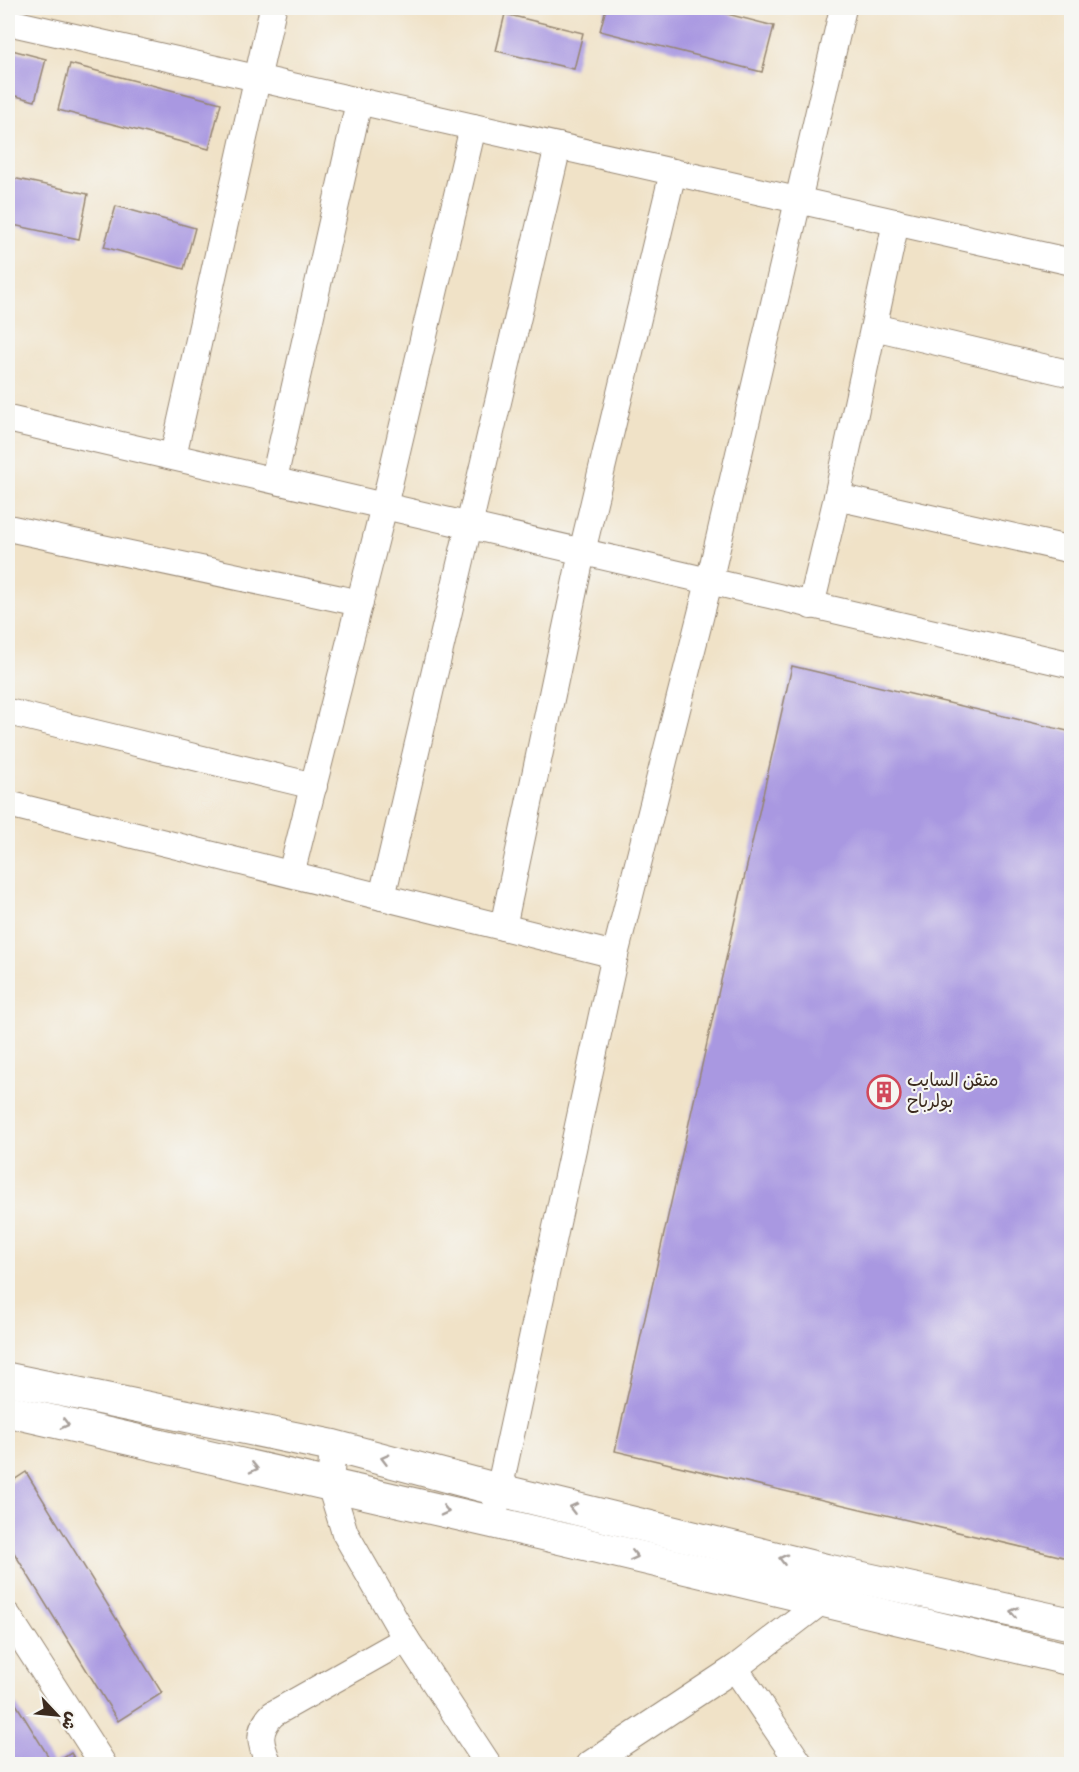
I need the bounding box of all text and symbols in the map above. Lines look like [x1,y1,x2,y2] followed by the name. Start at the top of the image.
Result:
[907,1070,999,1116] place label: متقن السايب بولرباح
[866,1074,902,1110] building icon: متقن السايب بولرباح
[59,1417,69,1430] one-way arrow
[380,1454,390,1467] one-way arrow
[249,1461,259,1474] one-way arrow
[569,1503,579,1516] one-way arrow
[439,1504,449,1517] one-way arrow
[629,1549,639,1562] one-way arrow
[778,1554,788,1567] one-way arrow
[1010,1606,1020,1619] one-way arrow
[27,1685,87,1745] north arrow
[54,1708,82,1733] text: ش

